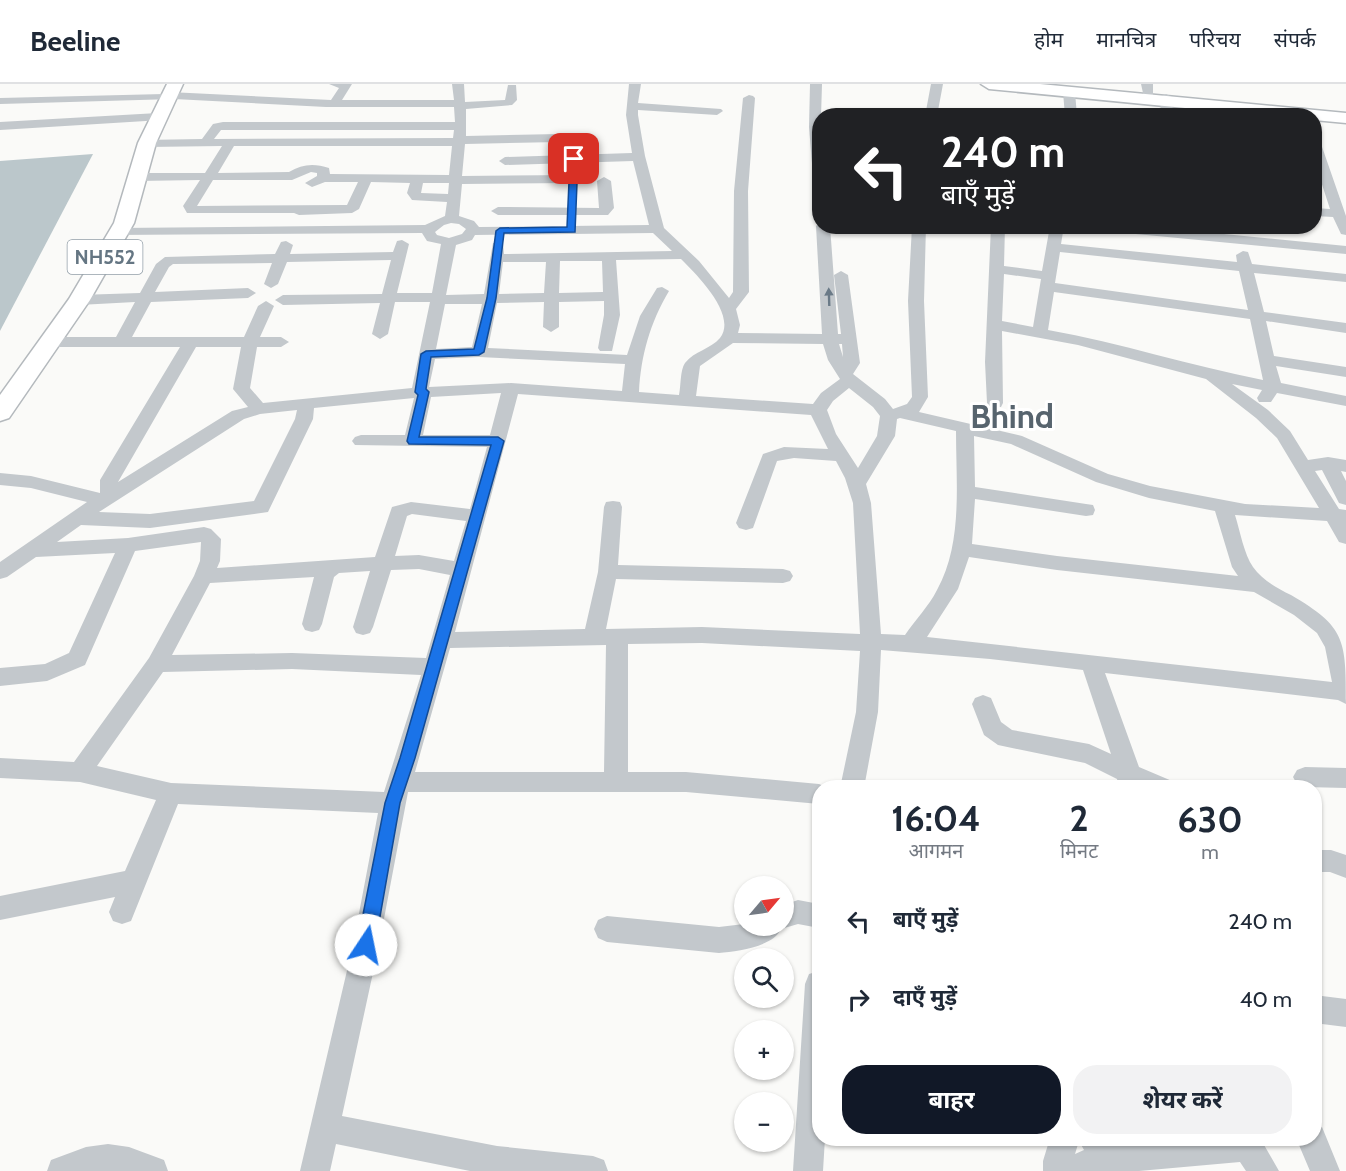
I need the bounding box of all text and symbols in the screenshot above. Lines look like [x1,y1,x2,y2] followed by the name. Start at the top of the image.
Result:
[30,24,120,58] text: Beeline
[1034,27,1063,52] text: होम
[1096,27,1156,52] text: मानचित्र
[1189,27,1241,52] text: परिचय
[1274,27,1316,52] text: संपर्क
[941,126,1065,178] text: 240 m
[842,132,920,210] icon: left
[548,133,599,184] pin
[557,142,590,175] icon: arrive
[941,178,1015,211] text: बाएँ मुड़ें
[68,240,142,274] road number: NH552
[824,288,833,307] one-way arrow
[970,396,1054,436] district label: Bhind
[891,796,981,840] text: 16:04
[1070,796,1089,840] text: 2
[1178,797,1243,841] text: 630
[909,839,963,863] text: आगमन
[1060,839,1098,863] text: मिनट
[1201,840,1219,864] text: m
[734,876,794,936] north arrow
[734,876,794,1152] map controls
[842,905,875,938] icon: left
[893,906,958,933] text: बाएँ मुड़ें
[1228,908,1292,935] text: 240 m
[334,913,398,977] position arrow
[734,948,794,1008] button: search
[842,983,875,1016] icon: right
[893,984,957,1011] text: दाएँ मुड़ें
[1240,986,1292,1013] text: 40 m
[734,1020,794,1080] button: +
[842,1065,1061,1134] button: बाहर
[1073,1065,1292,1134] button: शेयर करें
[734,1092,794,1152] button: −

